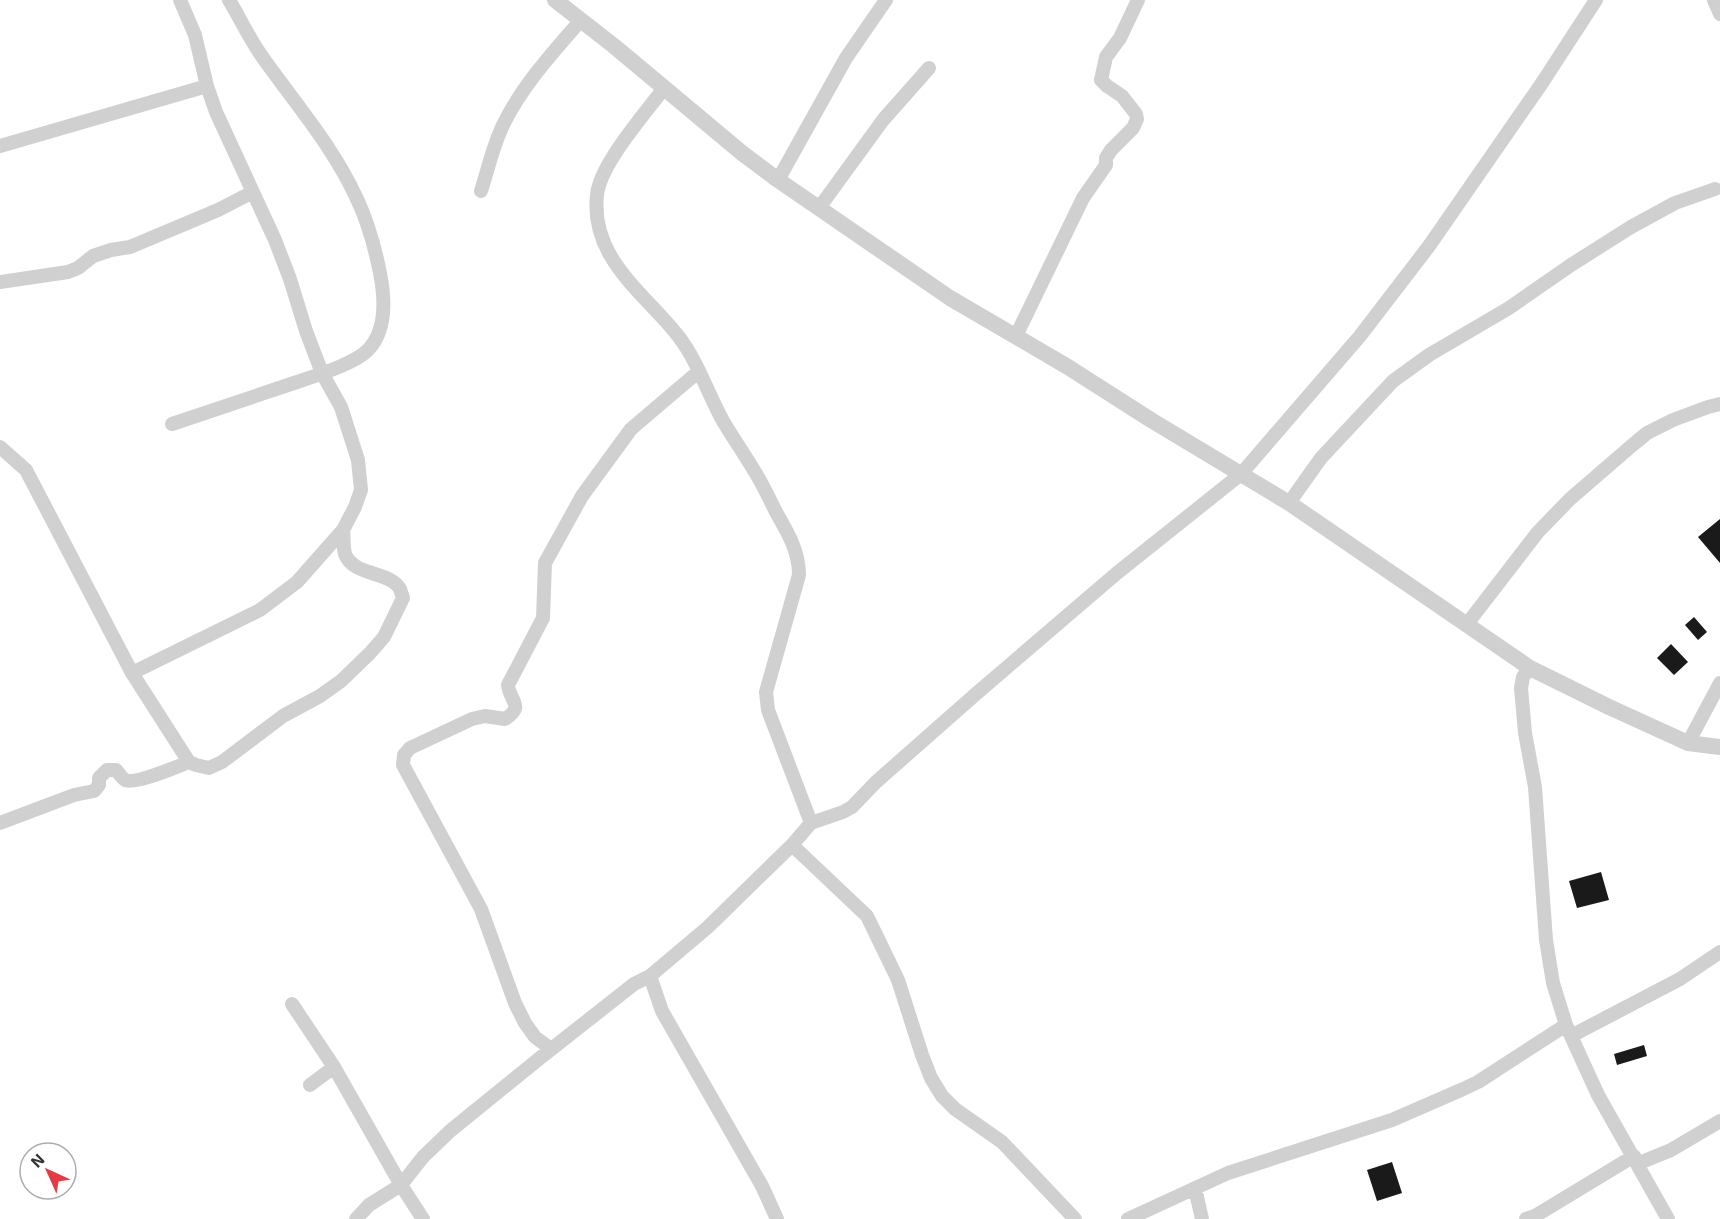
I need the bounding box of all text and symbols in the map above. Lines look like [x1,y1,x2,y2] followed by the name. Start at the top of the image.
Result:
[18,1141,78,1201] north arrow
[26,1149,48,1171] text: N

